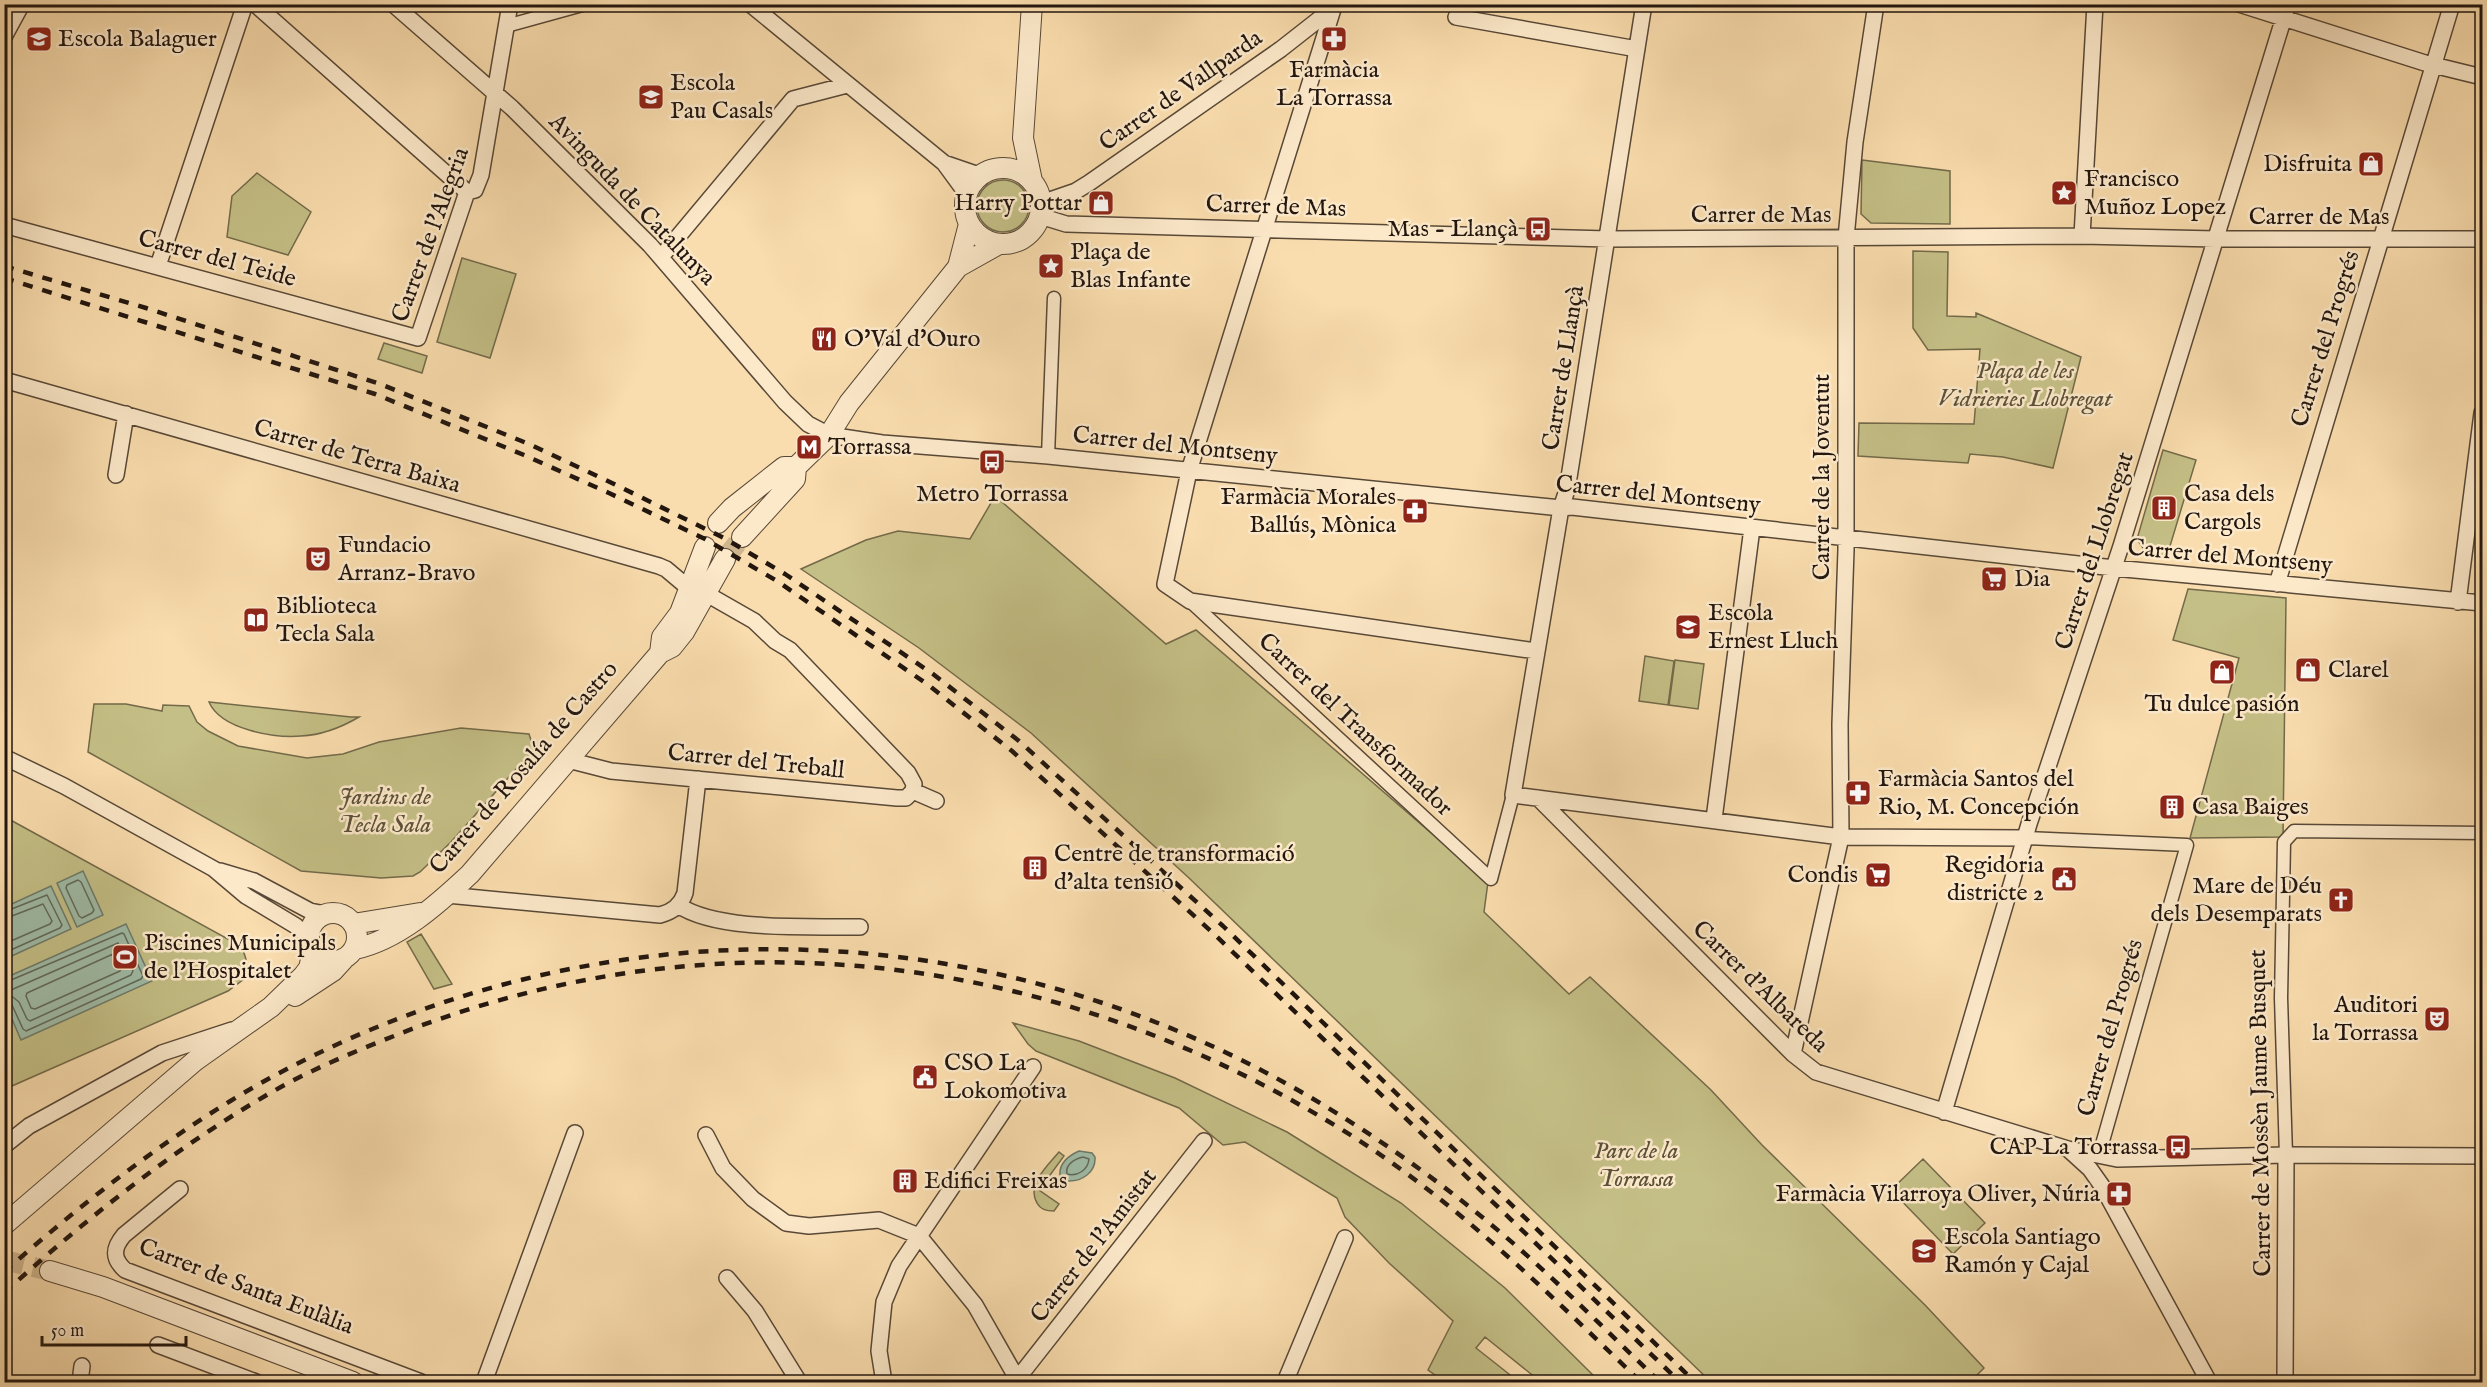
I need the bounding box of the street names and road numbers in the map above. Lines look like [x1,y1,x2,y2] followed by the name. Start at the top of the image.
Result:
[1093,23,1269,159] street label: Carrer de Vallparda
[541,106,723,293] street label: Avinguda de Catalunya
[385,143,477,327] street label: Carrer de l'Alegria
[1205,189,1347,225] street label: Carrer de Mas
[1691,200,1831,231] street label: Carrer de Mas
[2249,202,2389,233] street label: Carrer de Mas
[135,223,299,295] street label: Carrer del Teide
[2284,247,2368,431] street label: Carrer del Progrés
[1536,283,1592,453] street label: Carrer de Llançà
[1807,374,1838,580] street label: Carrer de la Joventut
[250,413,465,502] street label: Carrer de Terra Baixa
[1071,420,1279,472] street label: Carrer del Montseny
[2048,448,2142,654] street label: Carrer del Llobregat
[1554,469,1762,521] street label: Carrer del Montseny
[2126,533,2334,581] street label: Carrer del Montseny
[1251,627,1459,824] street label: Carrer del Transformador
[423,655,625,881] street label: Carrer de Rosalía de Castro
[666,737,846,787] street label: Carrer del Treball
[1685,914,1835,1060] street label: Carrer d'Albareda
[2071,936,2151,1120] street label: Carrer del Progrés
[2243,949,2279,1277] street label: Carrer de Mossèn Jaume Busquet
[1024,1162,1164,1330] street label: Carrer de l'Amistat
[134,1232,359,1343] street label: Carrer de Santa Eulàlia

